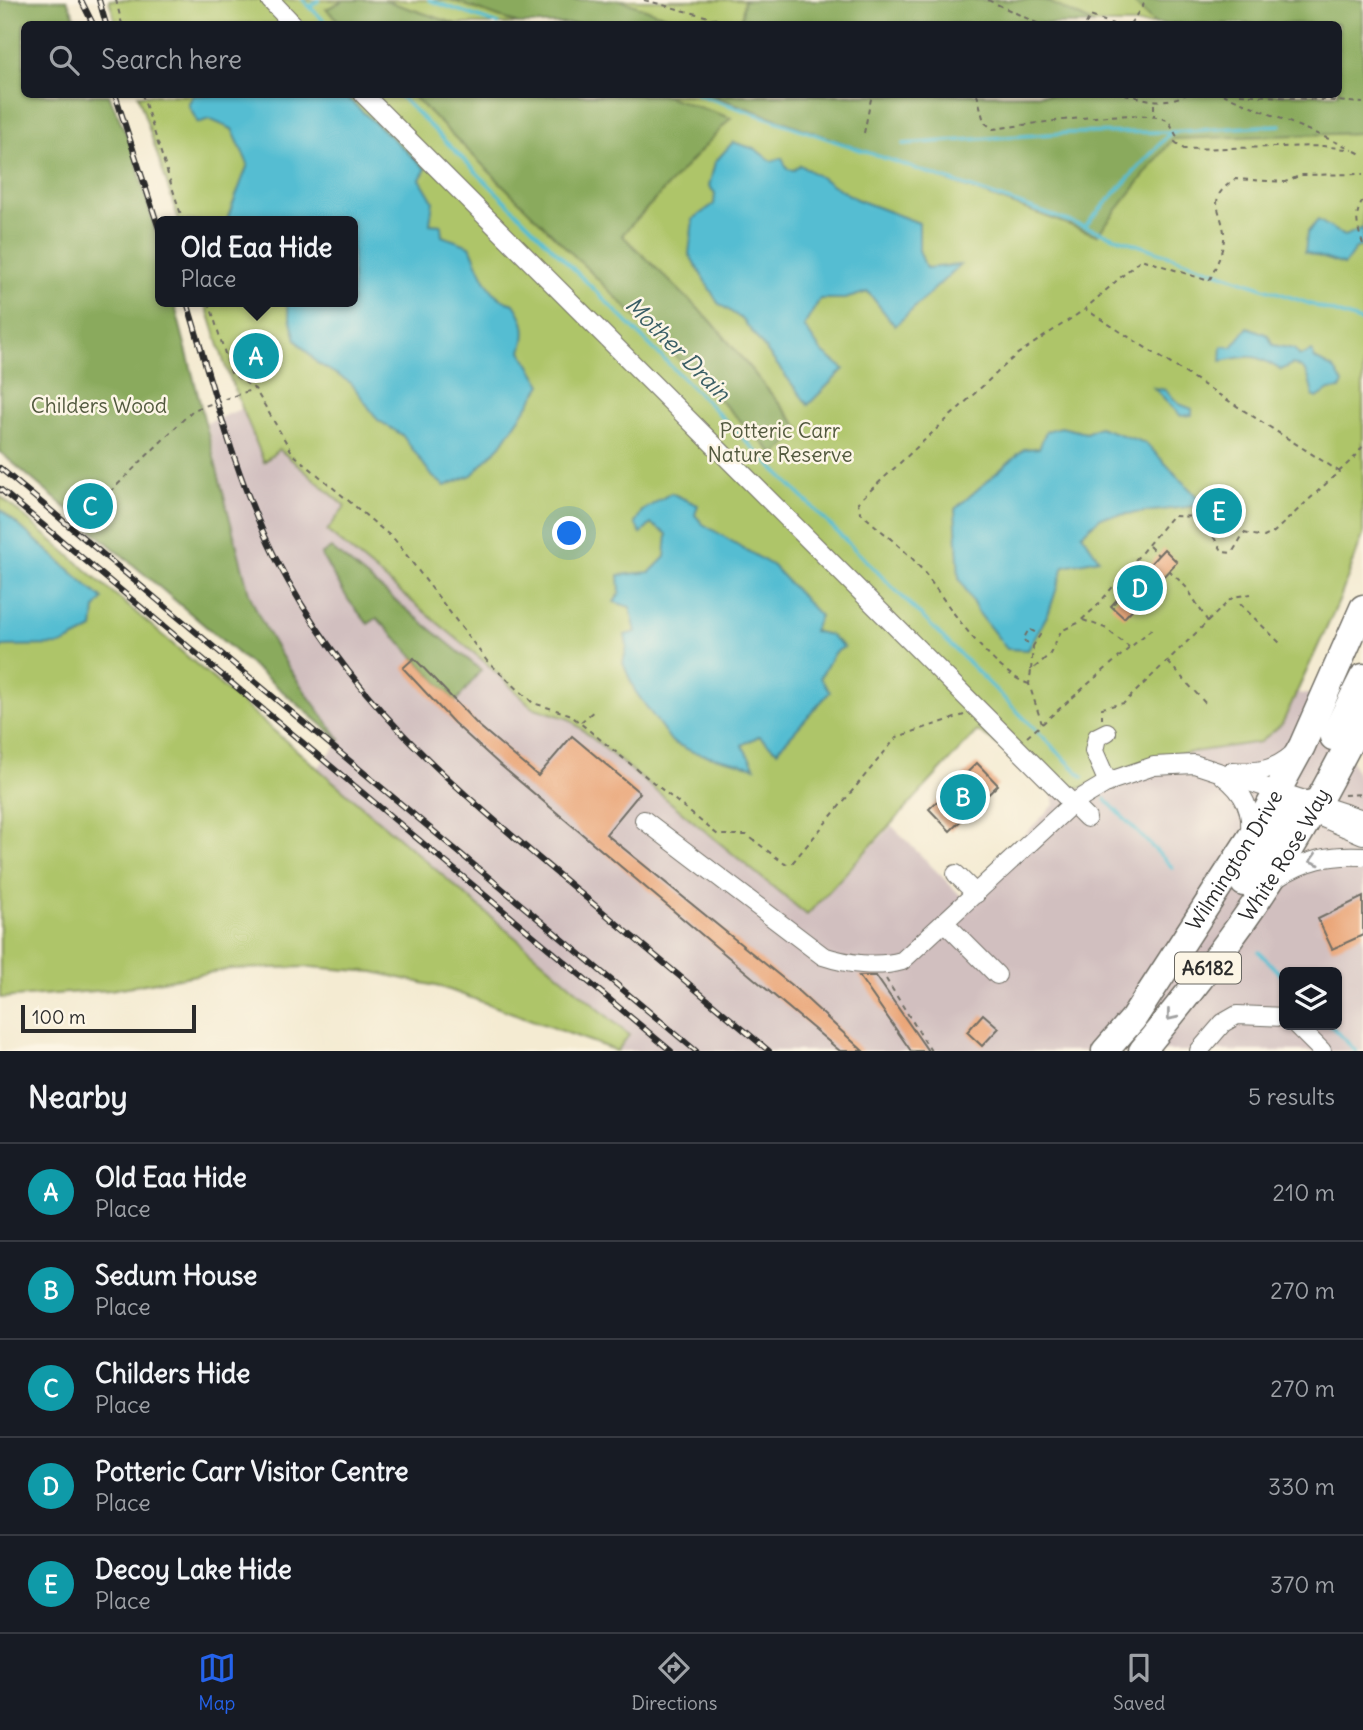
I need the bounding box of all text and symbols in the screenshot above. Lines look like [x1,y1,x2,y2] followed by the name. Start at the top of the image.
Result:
[21,21,1342,98] search box
[45,41,83,79] icon: search
[101,43,242,76] text: Search here
[155,216,358,307] popup
[181,231,332,264] text: Old Eaa Hide
[181,264,236,293] text: Place
[620,290,737,408] water label: Mother Drain
[233,330,279,382] pin: A
[31,392,167,419] park label: Childers Wood
[707,417,853,468] park label: Potteric Carr Nature Reserve
[67,480,113,532] pin: C
[1196,485,1242,537] pin: E
[552,516,586,550] your location
[1117,562,1163,614] pin: D
[940,771,986,823] pin: B
[1233,783,1336,927] street label: White Rose Way
[1180,785,1288,936] street label: Wilmington Drive
[1308,851,1320,866] one-way arrow
[1175,952,1241,984] road number: A6182
[1279,967,1342,1030] map controls
[1279,967,1342,1030] button: layers
[21,1002,196,1034] scale bar
[32,1005,86,1029] text: 100 m
[1167,1007,1179,1020] one-way arrow
[28,1078,128,1116] text: Nearby
[1248,1082,1335,1111] text: 5 results
[95,1161,247,1194] text: Old Eaa Hide
[44,1178,58,1207] text: A
[1272,1178,1335,1207] text: 210 m
[95,1194,151,1223] text: Place
[95,1259,257,1292] text: Sedum House
[43,1276,59,1305] text: B
[1270,1276,1335,1305] text: 270 m
[95,1292,151,1321] text: Place
[95,1357,250,1390] text: Childers Hide
[43,1374,59,1403] text: C
[1270,1374,1335,1403] text: 270 m
[95,1390,151,1419] text: Place
[95,1455,409,1488] text: Potteric Carr Visitor Centre
[43,1472,59,1501] text: D
[1268,1472,1335,1501] text: 330 m
[95,1488,151,1517] text: Place
[95,1553,292,1586] text: Decoy Lake Hide
[44,1570,58,1599] text: E
[1270,1570,1335,1599] text: 370 m
[95,1586,151,1615] text: Place
[198,1649,236,1715] tab: Map
[632,1649,717,1715] tab: Directions
[1113,1649,1165,1715] tab: Saved

